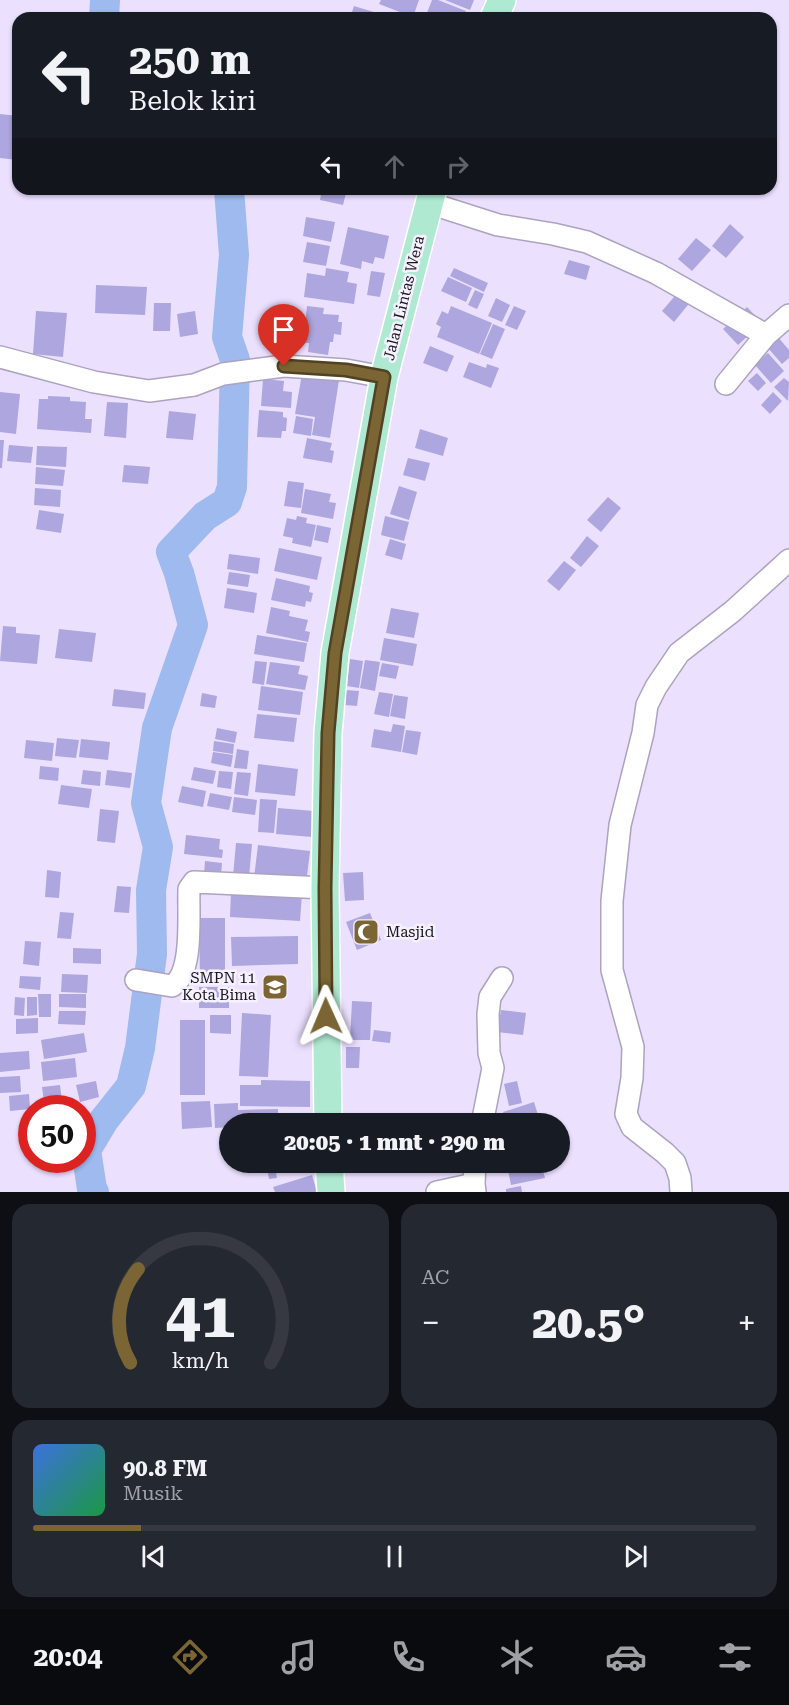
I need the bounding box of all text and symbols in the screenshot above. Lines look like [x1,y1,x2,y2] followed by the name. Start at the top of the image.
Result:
[129,35,251,84] text: 250 m
[30,36,108,114] icon: left
[129,85,256,117] text: Belok kiri
[315,150,348,183] icon: left
[378,150,411,183] icon: ahead
[441,150,474,183] icon: right
[380,234,428,362] street label: Jalan Lintas Wera
[258,304,309,366] pin
[267,313,300,346] icon: arrive
[351,917,381,947] mosque icon: Masjid
[386,923,435,941] place label: Masjid
[182,969,256,1004] place label: SMPN 11 Kota Bima
[260,972,290,1002] school or university icon: SMPN 11 Kota Bima
[294,984,358,1048] position arrow
[18,1095,96,1173] speed limit sign: 50
[284,1130,505,1155] text: 20:05 · 1 mnt · 290 m
[422,1265,449,1289] text: AC
[165,1279,235,1352] text: 41
[532,1296,645,1349] text: 20.5°
[422,1303,440,1342] text: −
[738,1303,756,1342] text: +
[172,1348,229,1373] text: km/h
[123,1456,207,1481] text: 90.8 FM
[123,1481,183,1505] text: Musik
[137,1540,170,1573] icon: previous
[378,1540,411,1573] icon: pause
[619,1540,652,1573] icon: next
[169,1636,211,1678] icon: directions
[278,1636,320,1678] icon: music
[387,1636,429,1678] icon: phone
[496,1636,538,1678] icon: climate
[605,1636,647,1678] icon: car
[714,1636,756,1678] icon: filters
[33,1641,102,1673] text: 20:04

